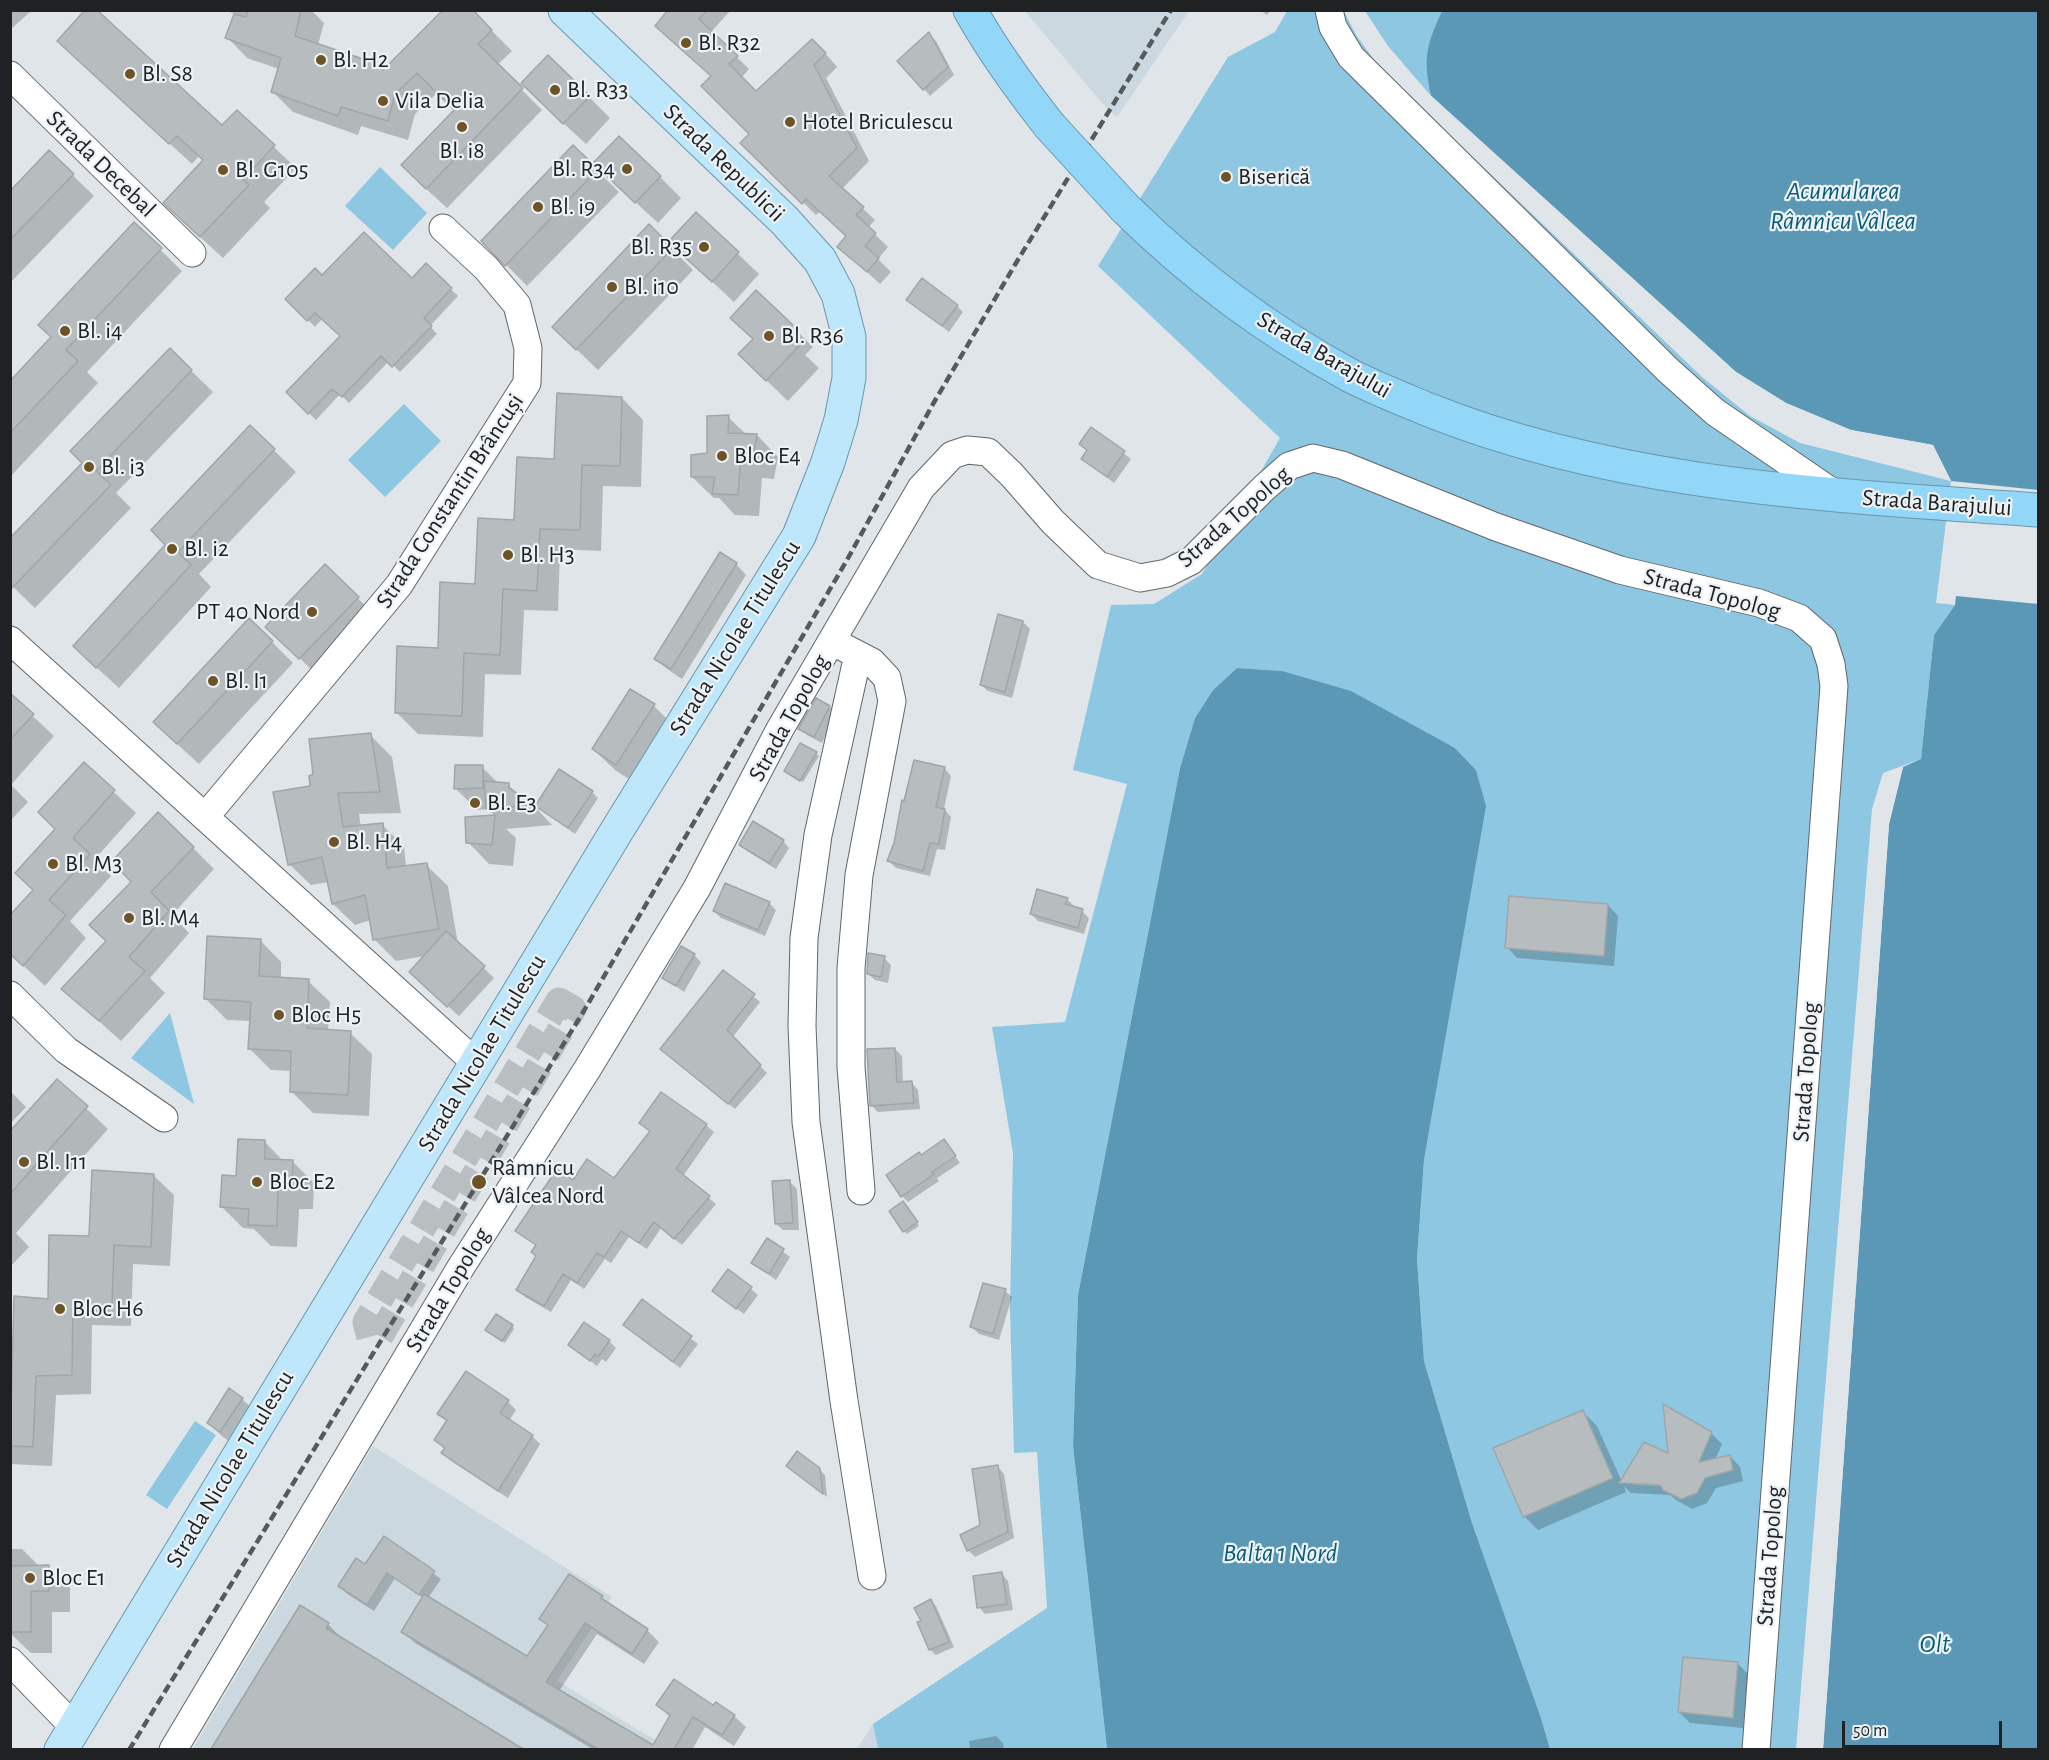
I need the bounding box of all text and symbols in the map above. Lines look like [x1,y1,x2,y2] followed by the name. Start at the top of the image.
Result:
[698,29,760,57] place label: Bl. R32
[679,36,693,50] marker: Bl. R32
[333,46,389,74] place label: Bl. H2
[314,53,328,67] marker: Bl. H2
[142,60,193,88] place label: Bl. S8
[123,67,137,81] marker: Bl. S8
[567,76,628,104] place label: Bl. R33
[548,83,562,97] marker: Bl. R33
[395,87,485,115] place label: Vila Delia
[376,94,390,108] marker: Vila Delia
[657,98,791,228] street label: Strada Republicii
[40,105,162,223] street label: Strada Decebal
[802,108,953,136] place label: Hotel Briculescu
[783,115,797,129] marker: Hotel Briculescu
[455,120,469,134] marker: Bl. i8
[439,137,485,165] place label: Bl. i8
[552,155,615,183] place label: Bl. R34
[235,156,309,184] place label: Bl. G105
[620,162,634,176] marker: Bl. R34
[216,163,230,177] marker: Bl. G105
[1238,163,1310,191] place label: Biserică
[1219,170,1233,184] marker: Biserică
[1770,175,1916,236] water label: Acumularea Râmnicu Vâlcea
[550,193,595,221] place label: Bl. i9
[531,200,545,214] marker: Bl. i9
[630,233,692,261] place label: Bl. R35
[697,240,711,254] marker: Bl. R35
[624,273,679,301] place label: Bl. i10
[605,280,619,294] marker: Bl. i10
[1252,305,1396,405] street label: Strada Barajului
[77,317,123,345] place label: Bl. i4
[781,322,844,350] place label: Bl. R36
[58,324,72,338] marker: Bl. i4
[762,329,776,343] marker: Bl. R36
[370,388,530,614] street label: Strada Constantin Brâncuși
[734,442,801,470] place label: Bloc E4
[715,449,729,463] marker: Bloc E4
[101,453,145,481] place label: Bl. i3
[82,460,96,474] marker: Bl. i3
[1172,460,1296,574] street label: Strada Topolog
[1861,483,2013,523] street label: Strada Barajului
[184,535,229,563] place label: Bl. i2
[663,535,807,741] street label: Strada Nicolae Titulescu
[520,541,575,569] place label: Bl. H3
[165,542,179,556] marker: Bl. i2
[501,548,515,562] marker: Bl. H3
[1640,562,1784,626] street label: Strada Topolog
[196,598,300,626] place label: PT 40 Nord
[305,605,319,619] marker: PT 40 Nord
[742,650,836,786] street label: Strada Topolog
[225,667,268,695] place label: Bl. I1
[206,674,220,688] marker: Bl. I1
[487,789,537,817] place label: Bl. E3
[468,796,482,810] marker: Bl. E3
[346,828,402,856] place label: Bl. H4
[327,835,341,849] marker: Bl. H4
[65,850,122,878] place label: Bl. M3
[46,857,60,871] marker: Bl. M3
[141,904,200,932] place label: Bl. M4
[122,911,136,925] marker: Bl. M4
[412,949,552,1157] street label: Strada Nicolae Titulescu
[291,1001,361,1029] place label: Bloc H5
[1787,1001,1825,1143] street label: Strada Topolog
[272,1008,286,1022] marker: Bloc H5
[36,1148,87,1176] place label: Bl. I11
[492,1154,604,1210] place label: Râmnicu Vâlcea Nord
[17,1155,31,1169] marker: Bl. I11
[269,1168,335,1196] place label: Bloc E2
[470,1173,488,1191] marker: Râmnicu Vâlcea Nord
[250,1175,264,1189] marker: Bloc E2
[400,1222,496,1358] street label: Strada Topolog
[72,1295,143,1323] place label: Bloc H6
[53,1302,67,1316] marker: Bloc H6
[160,1365,300,1573] street label: Strada Nicolae Titulescu
[1751,1485,1789,1627] street label: Strada Topolog
[1223,1537,1337,1569] water label: Balta 1 Nord
[42,1564,106,1592] place label: Bloc E1
[23,1571,37,1585] marker: Bloc E1
[1920,1628,1950,1660] water label: Olt
[1845,1709,2006,1747] scale bar
[1853,1722,1887,1740] text: 50 m

